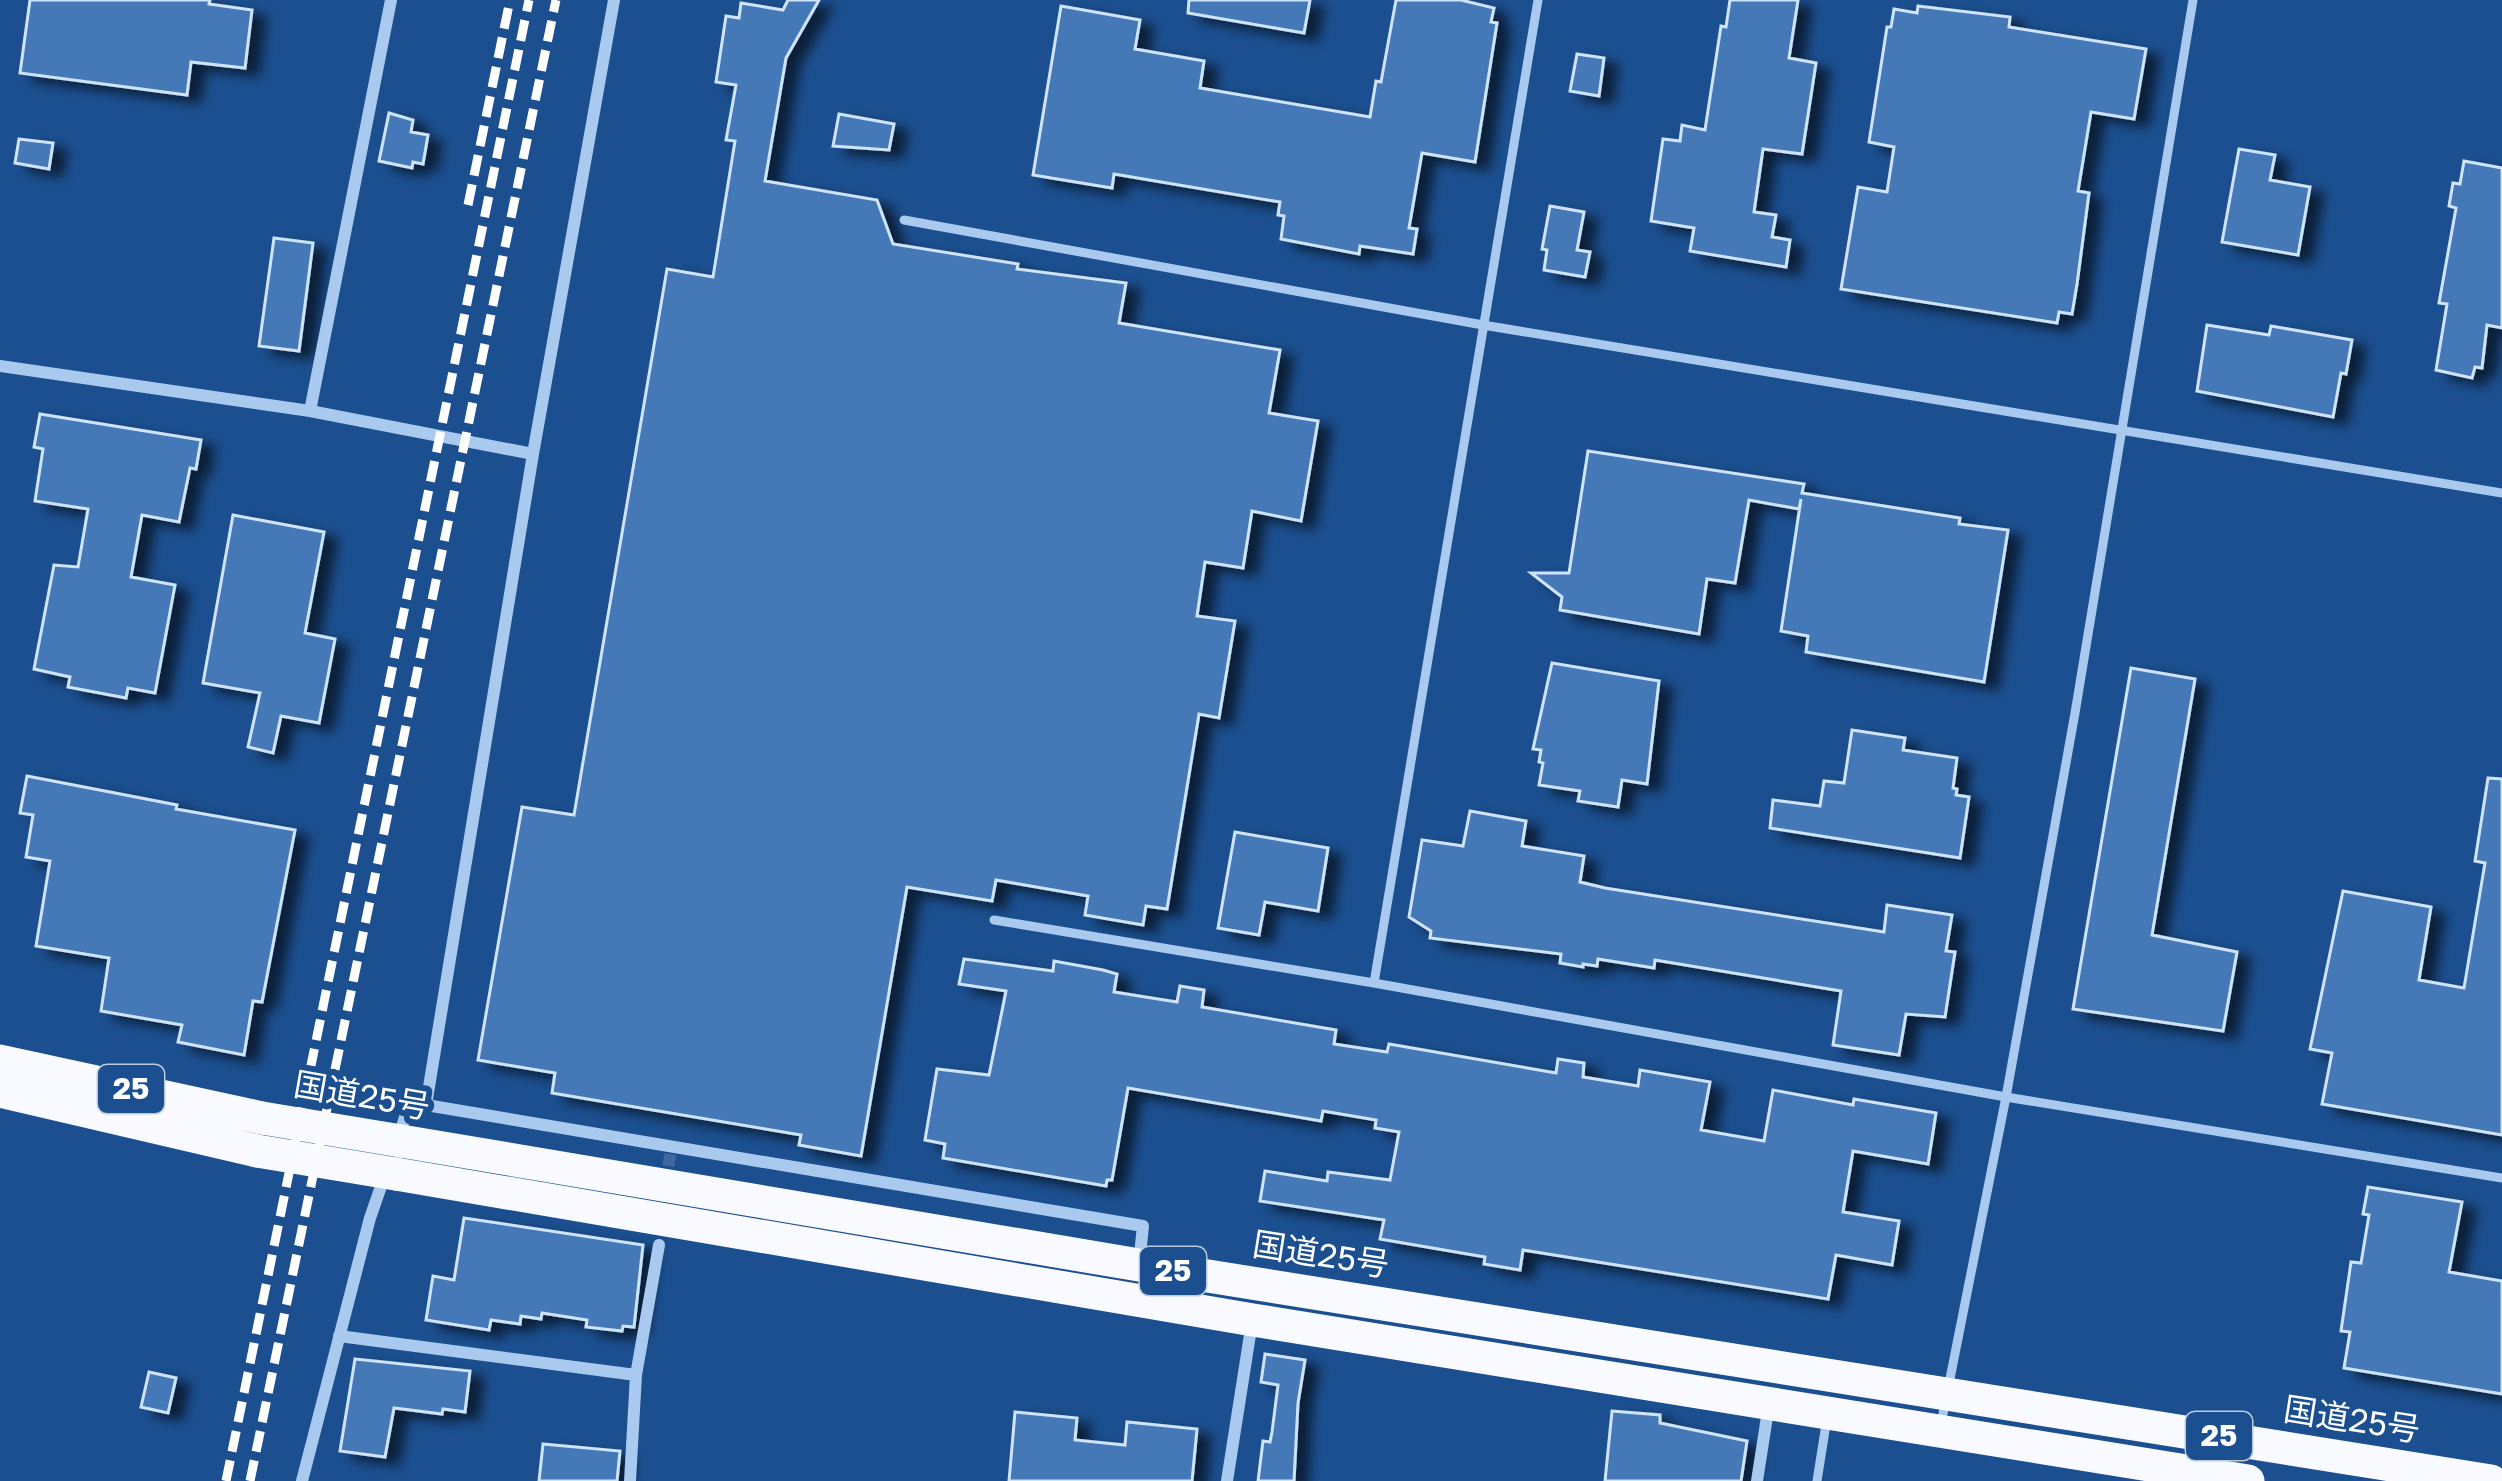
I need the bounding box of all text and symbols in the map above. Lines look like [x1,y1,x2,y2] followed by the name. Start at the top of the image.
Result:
[291,1063,433,1126] street label: 国道25号
[98,1065,164,1113] road number: 25
[1250,1224,1392,1284] street label: 国道25号
[1140,1247,1206,1295] road number: 25
[2281,1389,2423,1449] street label: 国道25号
[2186,1412,2252,1460] road number: 25

